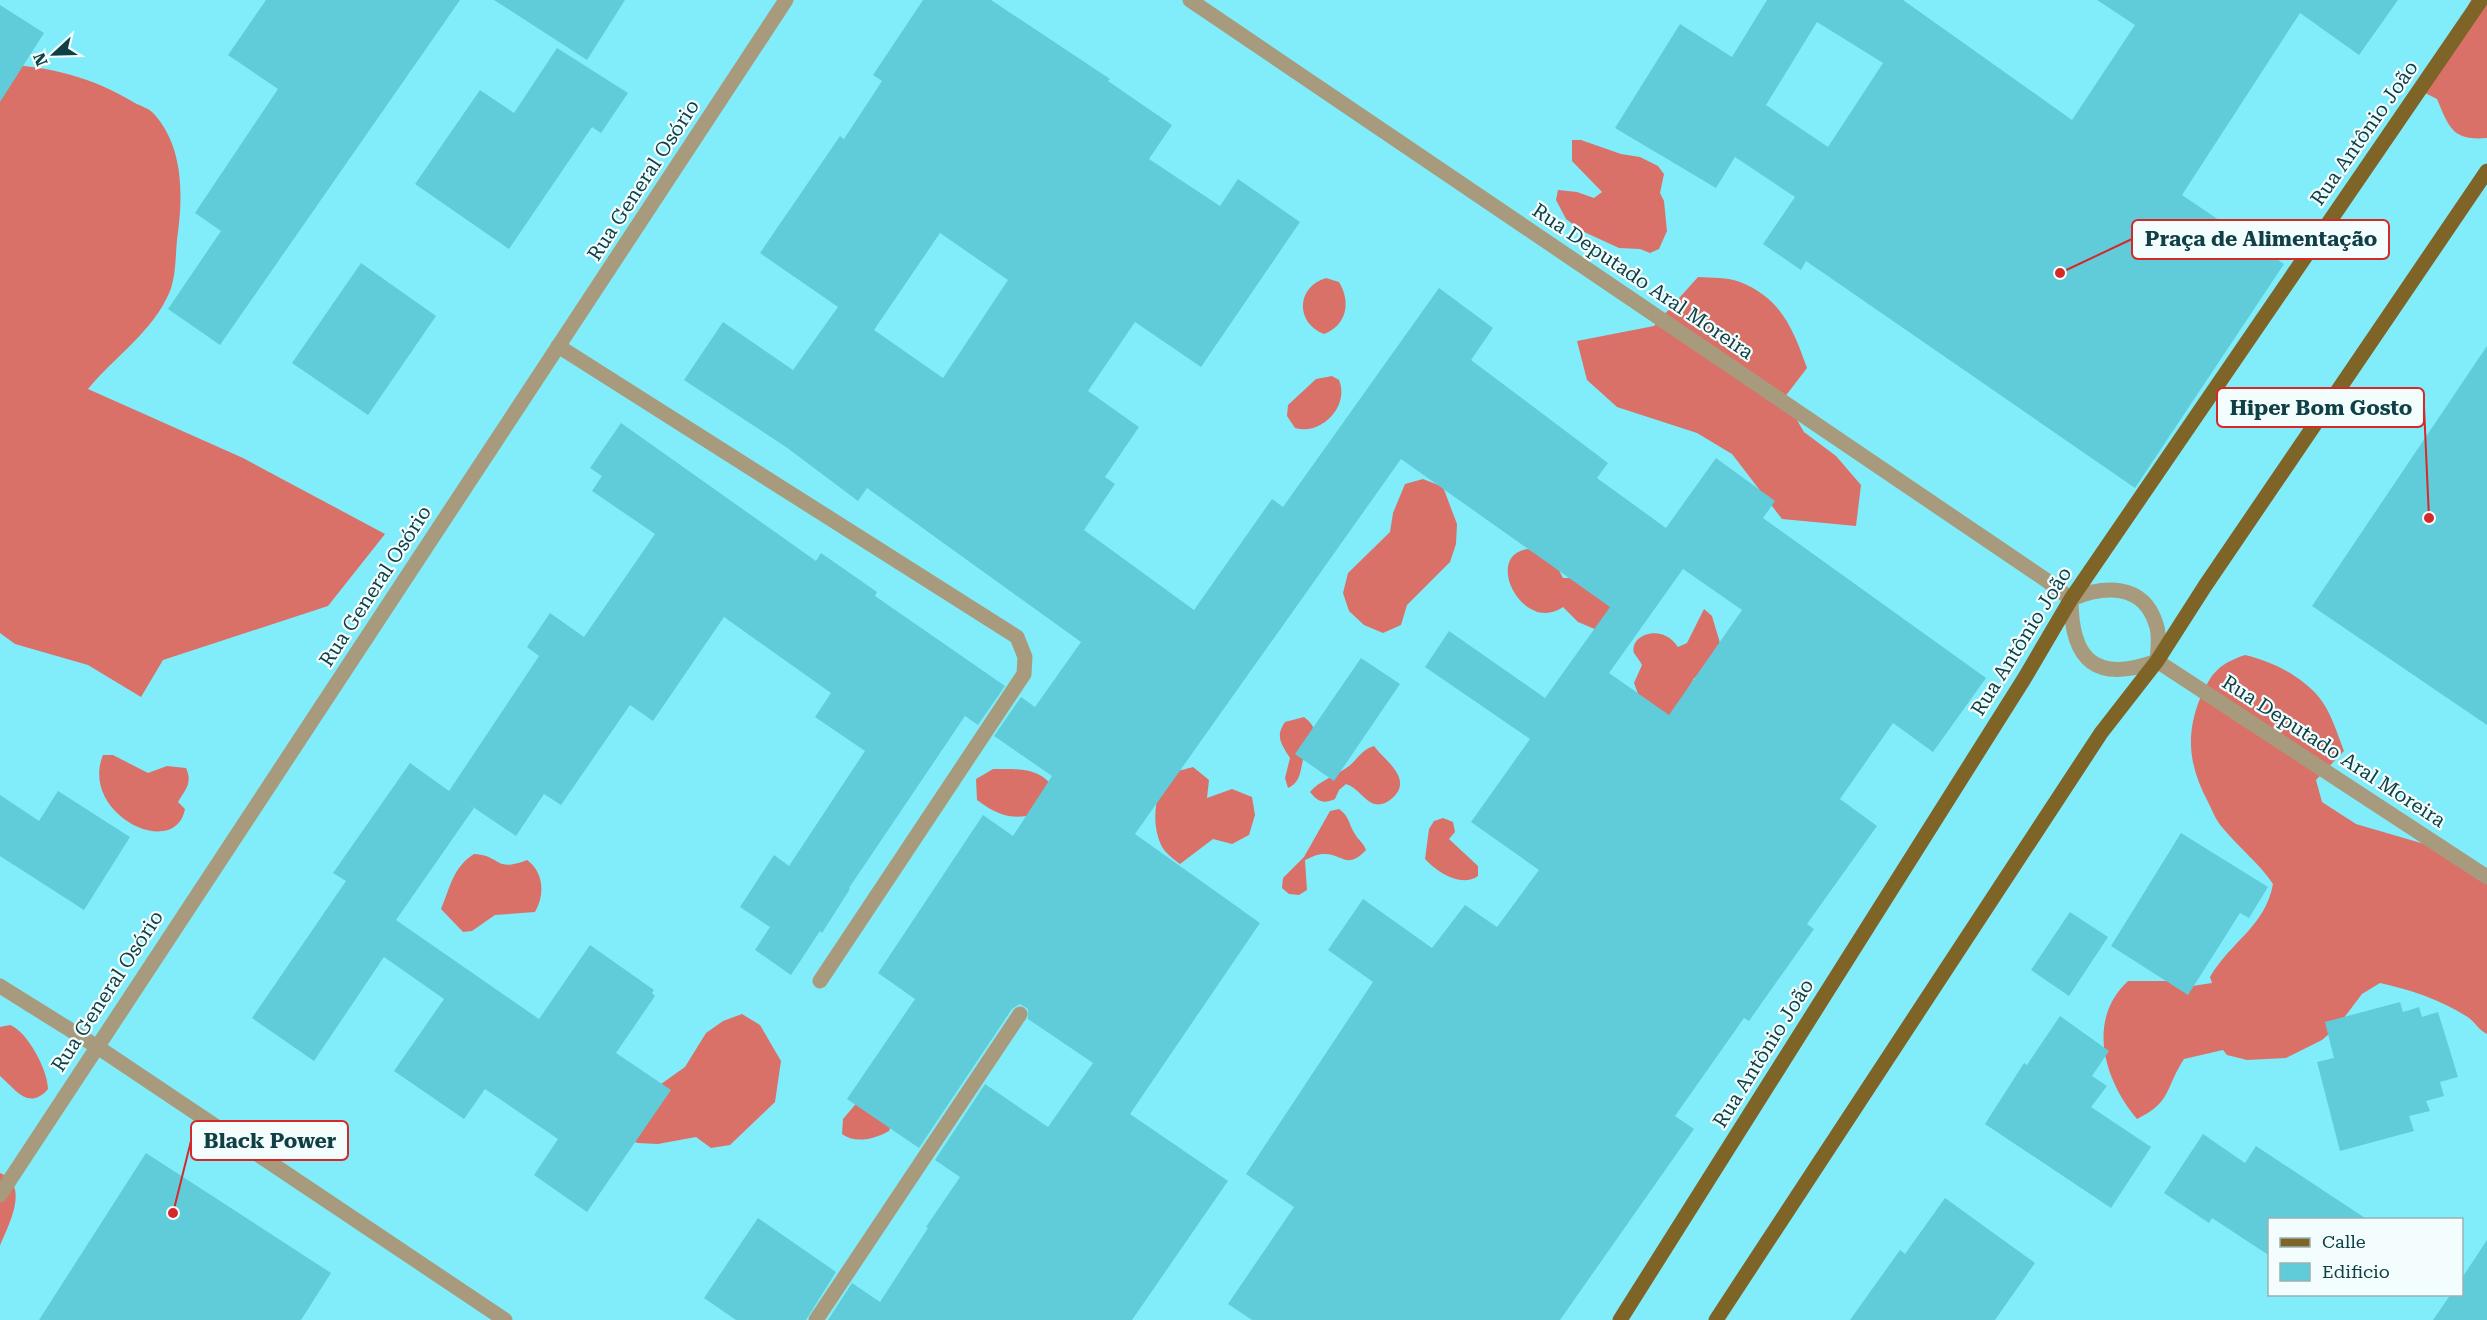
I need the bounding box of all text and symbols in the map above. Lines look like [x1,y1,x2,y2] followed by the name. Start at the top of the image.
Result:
[24,24,84,84] north arrow
[29,50,52,69] text: N
[2305,56,2423,210] street label: Rua Antônio João
[582,95,704,265] street label: Rua General Osório
[1528,198,1758,364] street label: Rua Deputado Aral Moreira
[2132,220,2389,259] callout: Praça de Alimentação
[2145,227,2377,251] text: Praça de Alimentação
[2217,388,2424,427] callout: Hiper Bom Gosto
[2230,396,2412,420] text: Hiper Bom Gosto
[314,501,436,671] street label: Rua General Osório
[1966,562,2076,720] street label: Rua Antônio João
[2218,670,2450,832] street label: Rua Deputado Aral Moreira
[46,906,168,1076] street label: Rua General Osório
[1708,974,1818,1132] street label: Rua Antônio João
[191,1121,348,1160] callout: Black Power
[204,1129,337,1153] text: Black Power
[2268,1218,2463,1296] legend
[2322,1231,2366,1252] text: Calle
[2322,1261,2390,1282] text: Edificio

